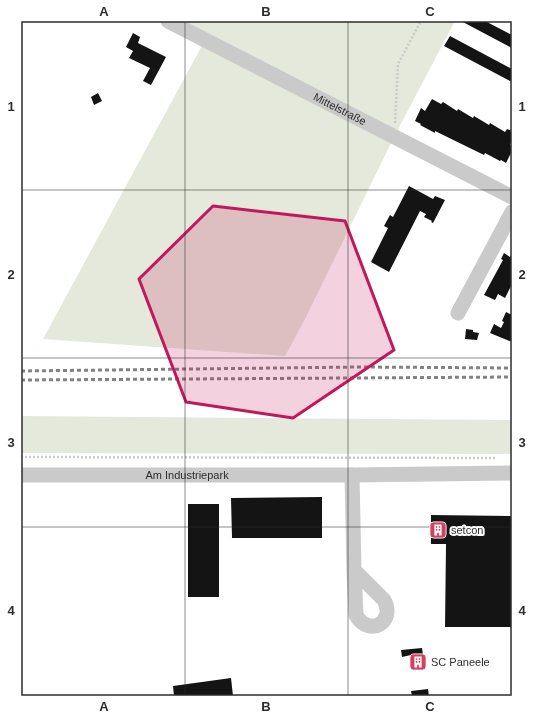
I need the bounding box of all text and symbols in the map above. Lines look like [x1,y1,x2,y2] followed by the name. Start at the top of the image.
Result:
[99,4,109,19] text: A
[261,4,271,19] text: B
[425,4,435,19] text: C
[311,90,368,127] street label: Mittelstraße
[7,99,15,114] text: 1
[518,99,526,114] text: 1
[7,267,15,282] text: 2
[518,267,526,282] text: 2
[7,435,15,450] text: 3
[518,435,526,450] text: 3
[145,469,229,481] street label: Am Industriepark
[428,520,448,540] building icon: setcon
[451,524,483,536] place label: setcon
[7,603,15,618] text: 4
[518,603,526,618] text: 4
[408,652,428,672] building icon: SC Paneele
[431,656,490,668] place label: SC Paneele
[99,699,109,714] text: A
[261,699,271,714] text: B
[425,699,435,714] text: C

